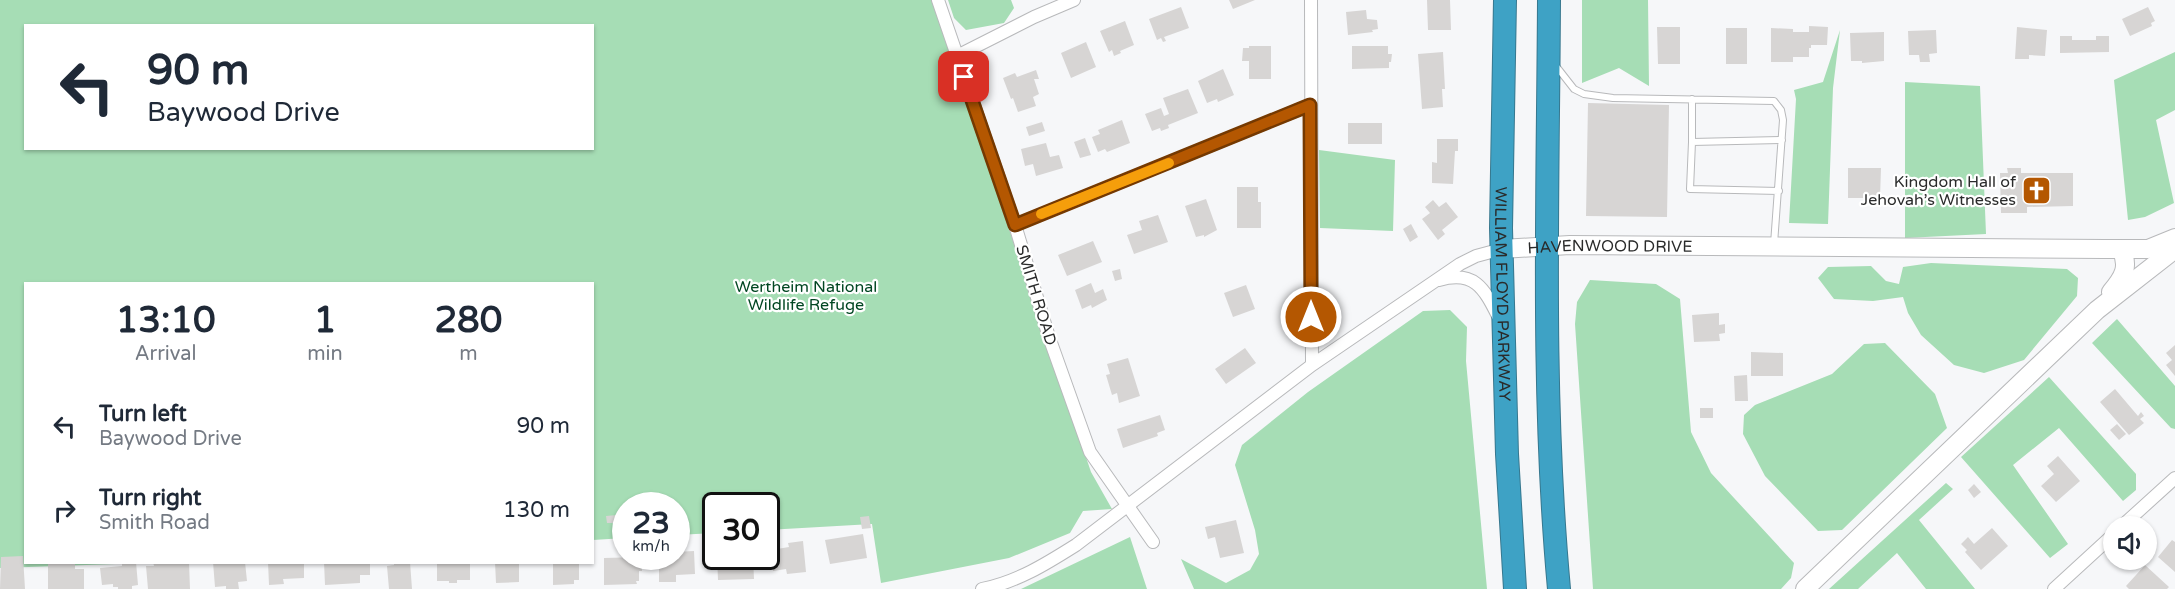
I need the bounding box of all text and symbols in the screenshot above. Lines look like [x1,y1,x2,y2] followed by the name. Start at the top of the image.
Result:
[147,45,249,96] text: 90 m
[48,48,126,126] icon: left
[938,51,989,102] pin
[947,60,980,93] icon: arrive
[147,96,340,129] text: Baywood Drive
[1861,172,2017,210] place label: Kingdom Hall of Jehovah’s Witnesses
[2021,174,2053,206] church icon: Kingdom Hall of Jehovah’s Witnesses
[1490,186,1515,402] street label: WILLIAM FLOYD PARKWAY
[1527,236,1693,258] street label: HAVENWOOD DRIVE
[1011,243,1061,348] street label: SMITH ROAD
[735,277,877,315] park label: Wertheim National Wildlife Refuge
[1279,285,1343,349] position arrow
[116,299,216,342] text: 13:10
[314,299,336,342] text: 1
[434,299,502,342] text: 280
[135,342,197,366] text: Arrival
[307,342,343,366] text: min
[459,342,478,366] text: m
[99,401,187,427] text: Turn left
[48,410,81,443] icon: left
[516,413,570,439] text: 90 m
[99,427,242,451] text: Baywood Drive
[99,485,201,511] text: Turn right
[702,492,780,570] speed limit sign: 30
[48,494,81,527] icon: right
[503,497,570,523] text: 130 m
[632,505,670,542] text: 23
[99,511,210,535] text: Smith Road
[2103,516,2157,570] map controls
[2103,516,2157,570] button: sound
[632,537,670,555] text: km/h

